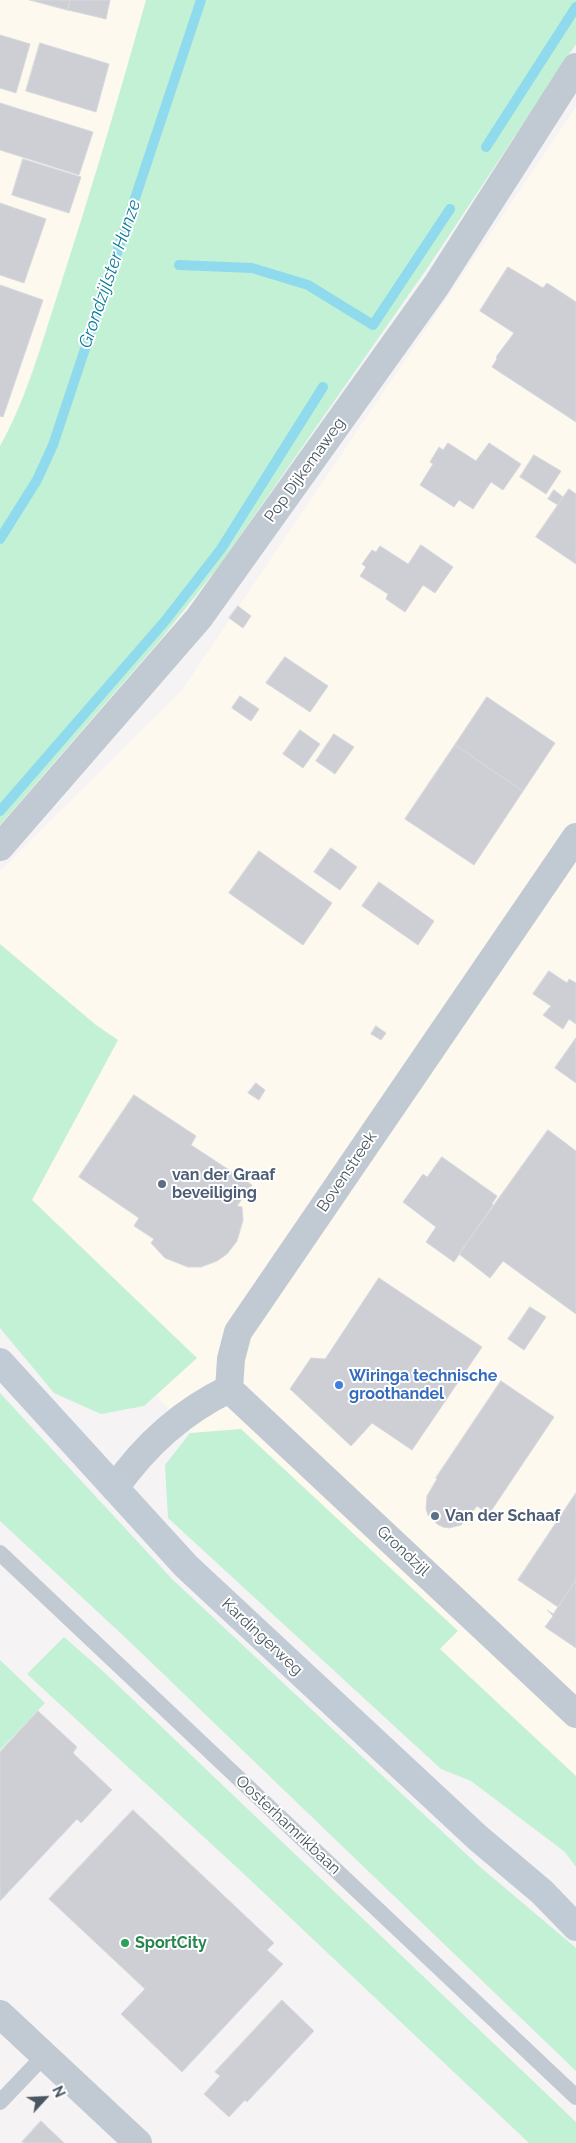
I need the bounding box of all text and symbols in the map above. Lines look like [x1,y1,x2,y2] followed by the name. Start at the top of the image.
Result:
[74,197,146,351] water label: Grondzijlster Hunze
[261,414,349,526] street label: Pop Dijkemaweg
[313,1128,381,1216] street label: Bovenstreek
[172,1165,275,1203] place label: van der Graaf beveiliging
[156,1178,168,1190] marker: van der Graaf beveiliging
[349,1366,497,1404] place label: Wiringa technische groothandel
[333,1379,345,1391] marker: Wiringa technische groothandel
[445,1506,560,1526] place label: Van der Schaaf
[429,1510,441,1522] marker: Van der Schaaf
[373,1522,433,1580] street label: Grondzijl
[217,1594,307,1680] street label: Kardingerweg
[232,1771,344,1879] street label: Oosterhamrikbaan
[135,1933,207,1953] place label: SportCity
[119,1937,131,1949] marker: SportCity
[20,2073,70,2123] north arrow
[49,2083,68,2100] text: N

